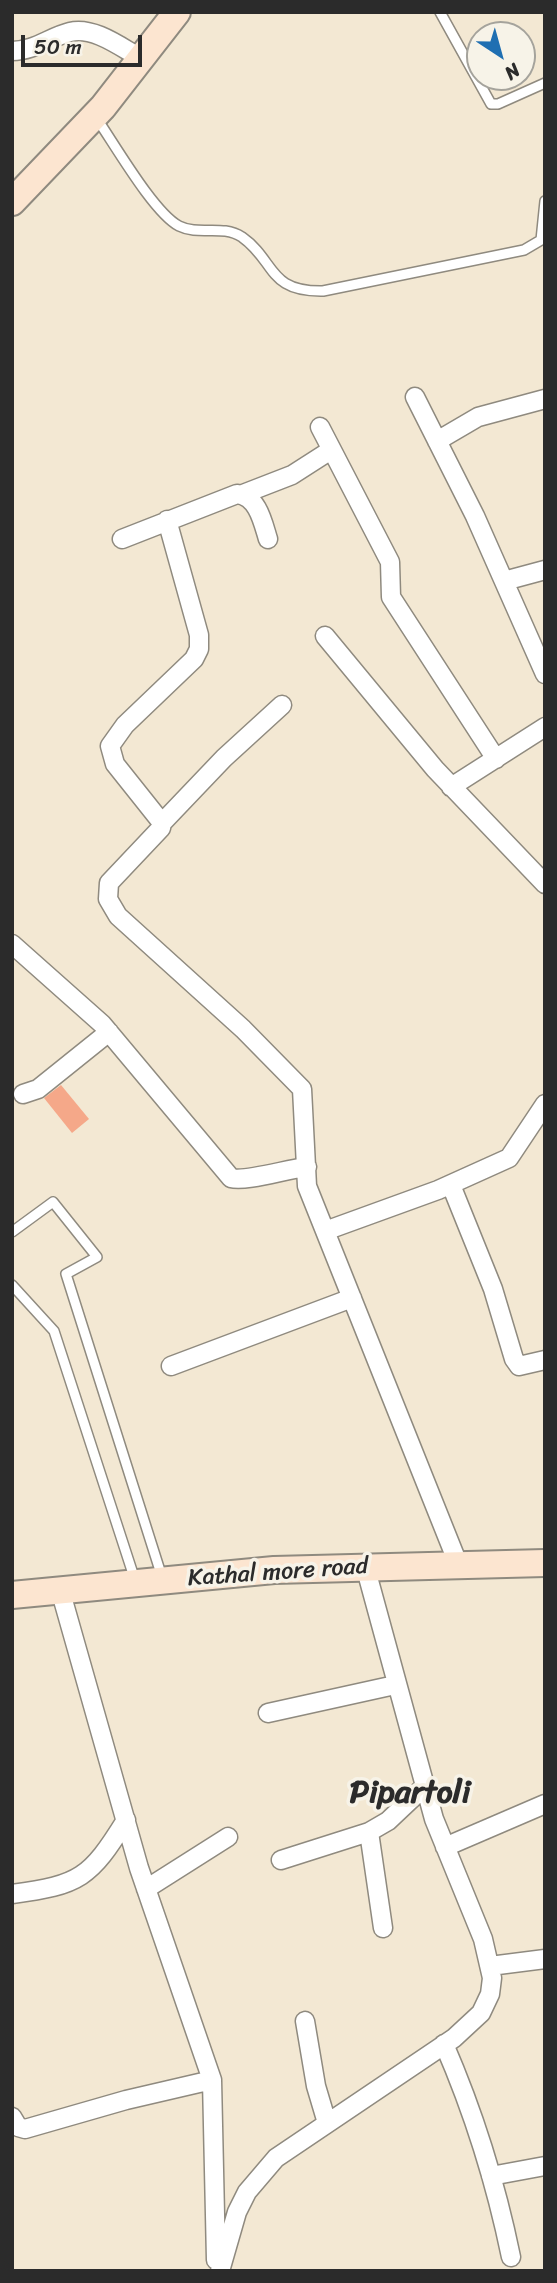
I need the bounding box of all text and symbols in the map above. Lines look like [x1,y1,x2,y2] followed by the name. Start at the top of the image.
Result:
[24,21,145,65] scale bar
[466,21,536,91] north arrow
[34,28,82,66] text: 50 m
[497,55,527,89] text: N
[187,1552,369,1594] street label: Kathal more road
[349,1775,471,1813] district label: Pipartoli

